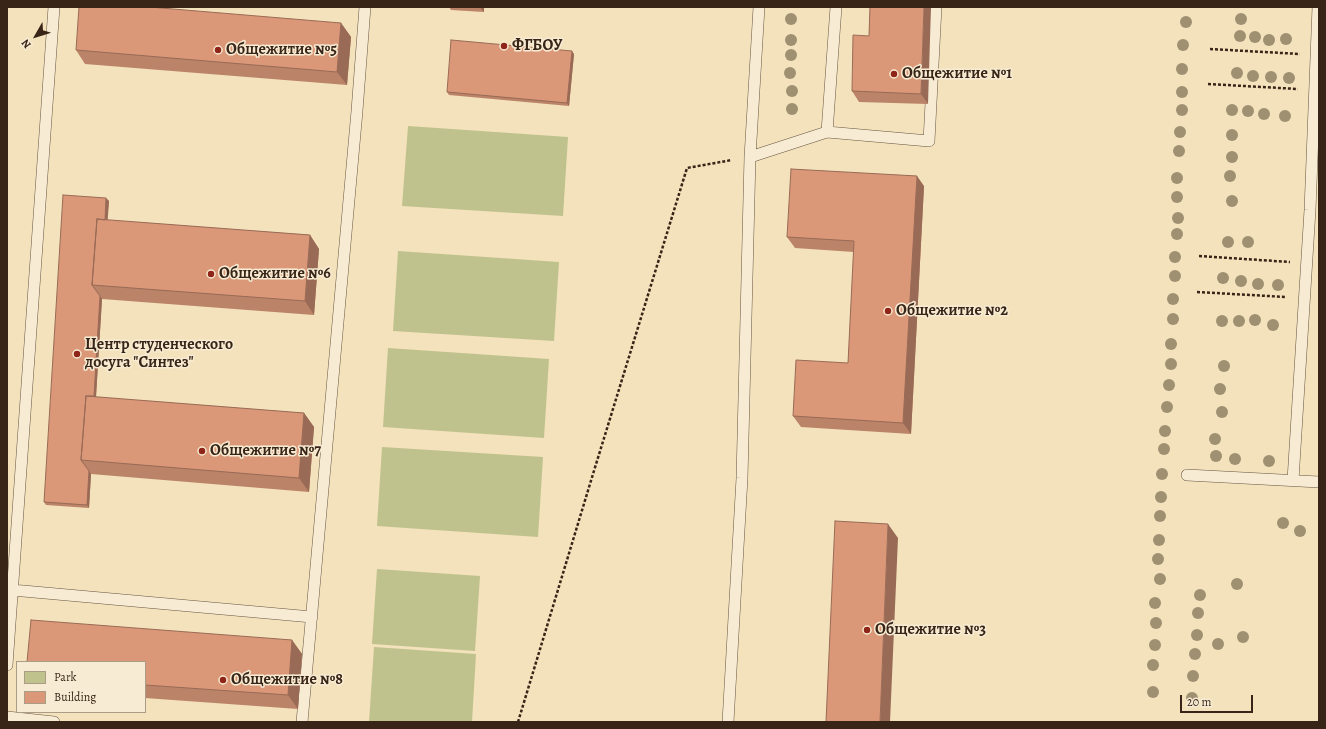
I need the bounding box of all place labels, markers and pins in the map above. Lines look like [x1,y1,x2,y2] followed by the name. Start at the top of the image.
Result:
[512,36,563,56] place label: ФГБОУ
[226,40,337,60] place label: Общежитие №5
[499,41,509,51] marker: ФГБОУ
[213,45,223,55] marker: Общежитие №5
[902,64,1012,84] place label: Общежитие №1
[889,69,899,79] marker: Общежитие №1
[219,264,331,284] place label: Общежитие №6
[206,269,216,279] marker: Общежитие №6
[896,301,1008,321] place label: Общежитие №2
[883,306,893,316] marker: Общежитие №2
[85,335,233,373] place label: Центр студенческого досуга "Синтез"
[72,349,82,359] marker: Центр студенческого досуга "Синтез"
[210,441,321,461] place label: Общежитие №7
[197,446,207,456] marker: Общежитие №7
[875,620,986,640] place label: Общежитие №3
[862,625,872,635] marker: Общежитие №3
[231,670,343,690] place label: Общежитие №8
[218,675,228,685] marker: Общежитие №8

